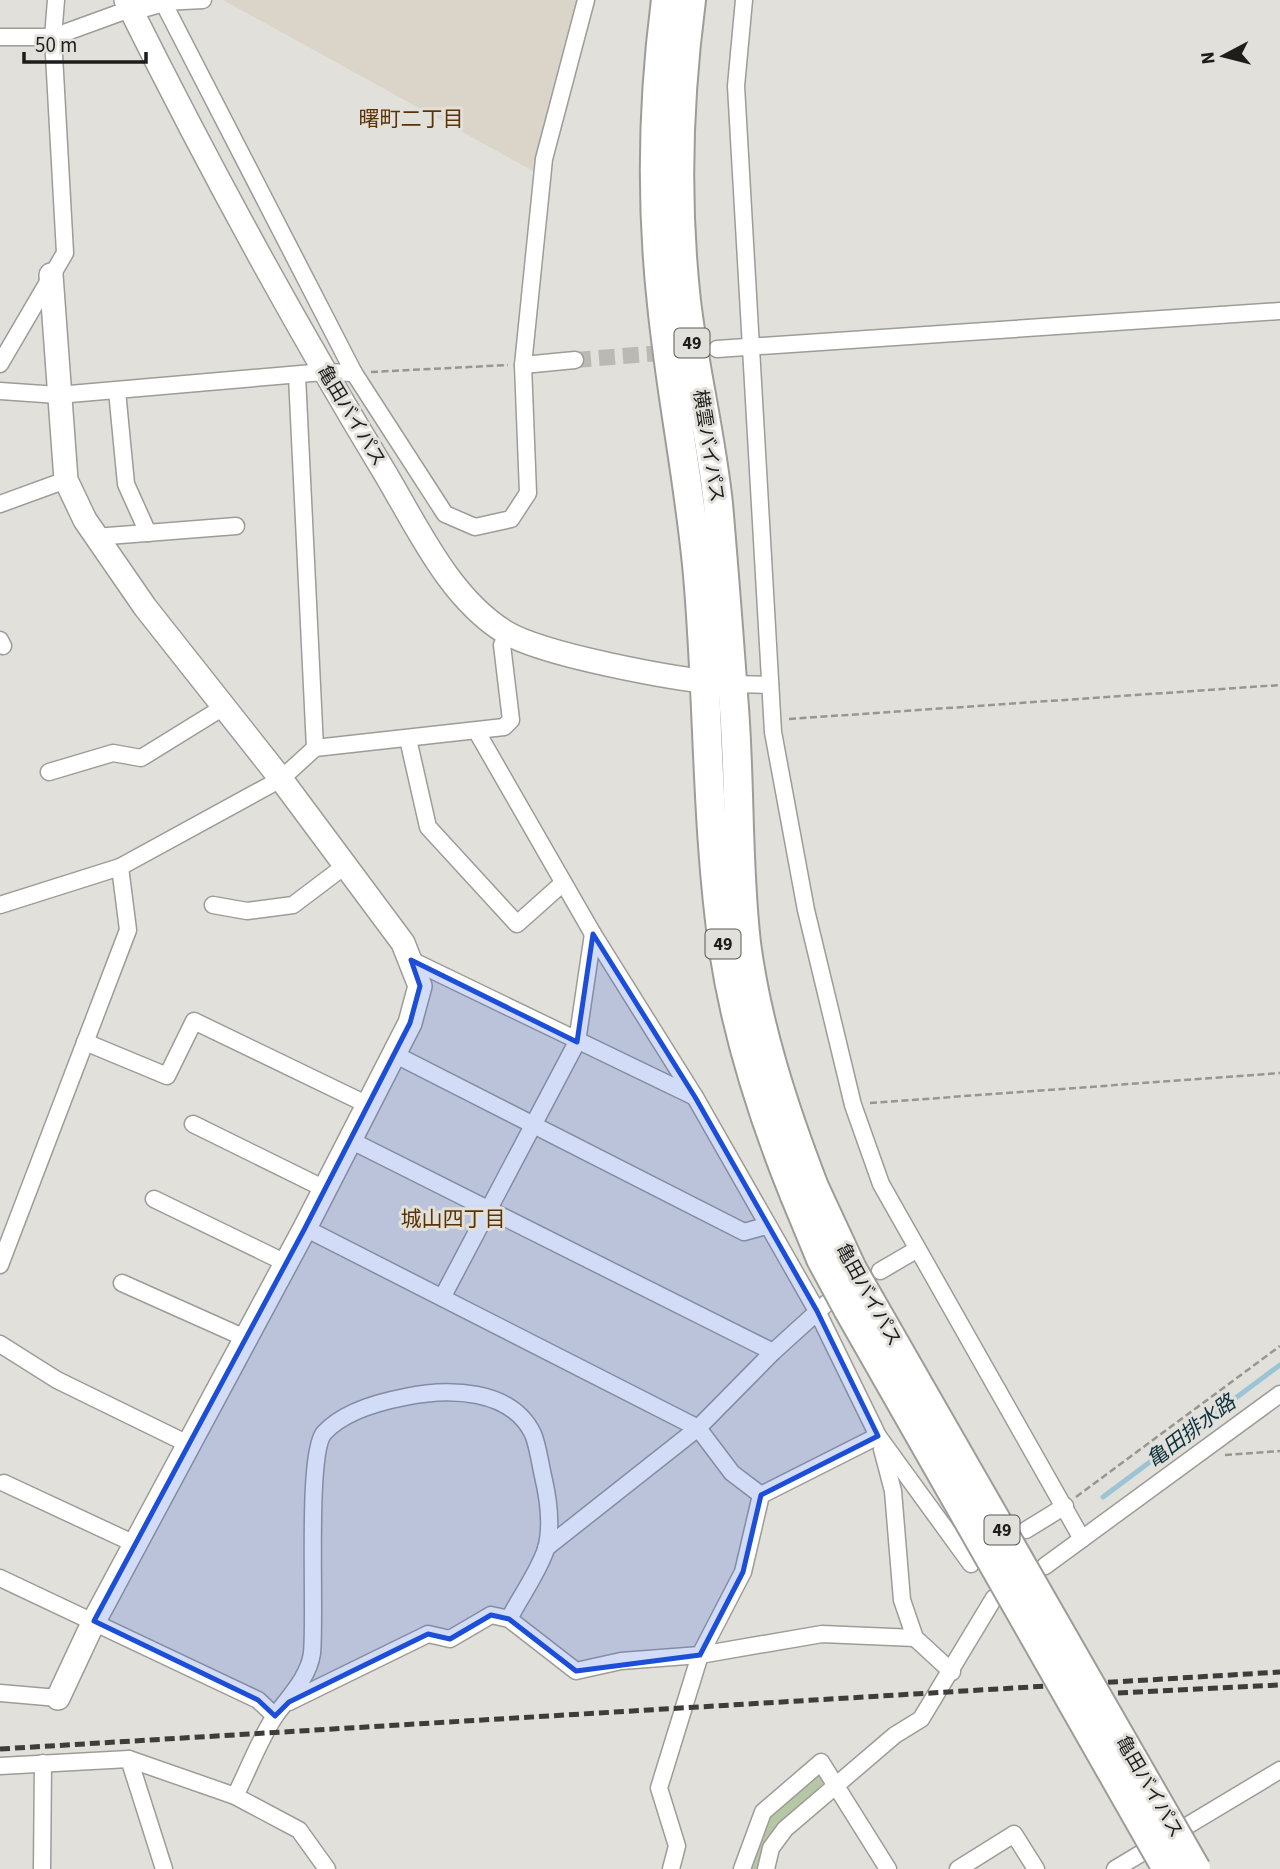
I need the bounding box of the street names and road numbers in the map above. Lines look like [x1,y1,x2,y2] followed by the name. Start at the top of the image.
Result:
[674,328,710,358] road number: 49
[310,360,392,472] street label: 亀田バイパス
[686,388,730,504] street label: 横雲バイパス
[706,930,740,959] road number: 49
[829,1239,907,1351] street label: 亀田バイパス
[984,1516,1020,1545] road number: 49
[1109,1731,1189,1843] street label: 亀田バイパス

